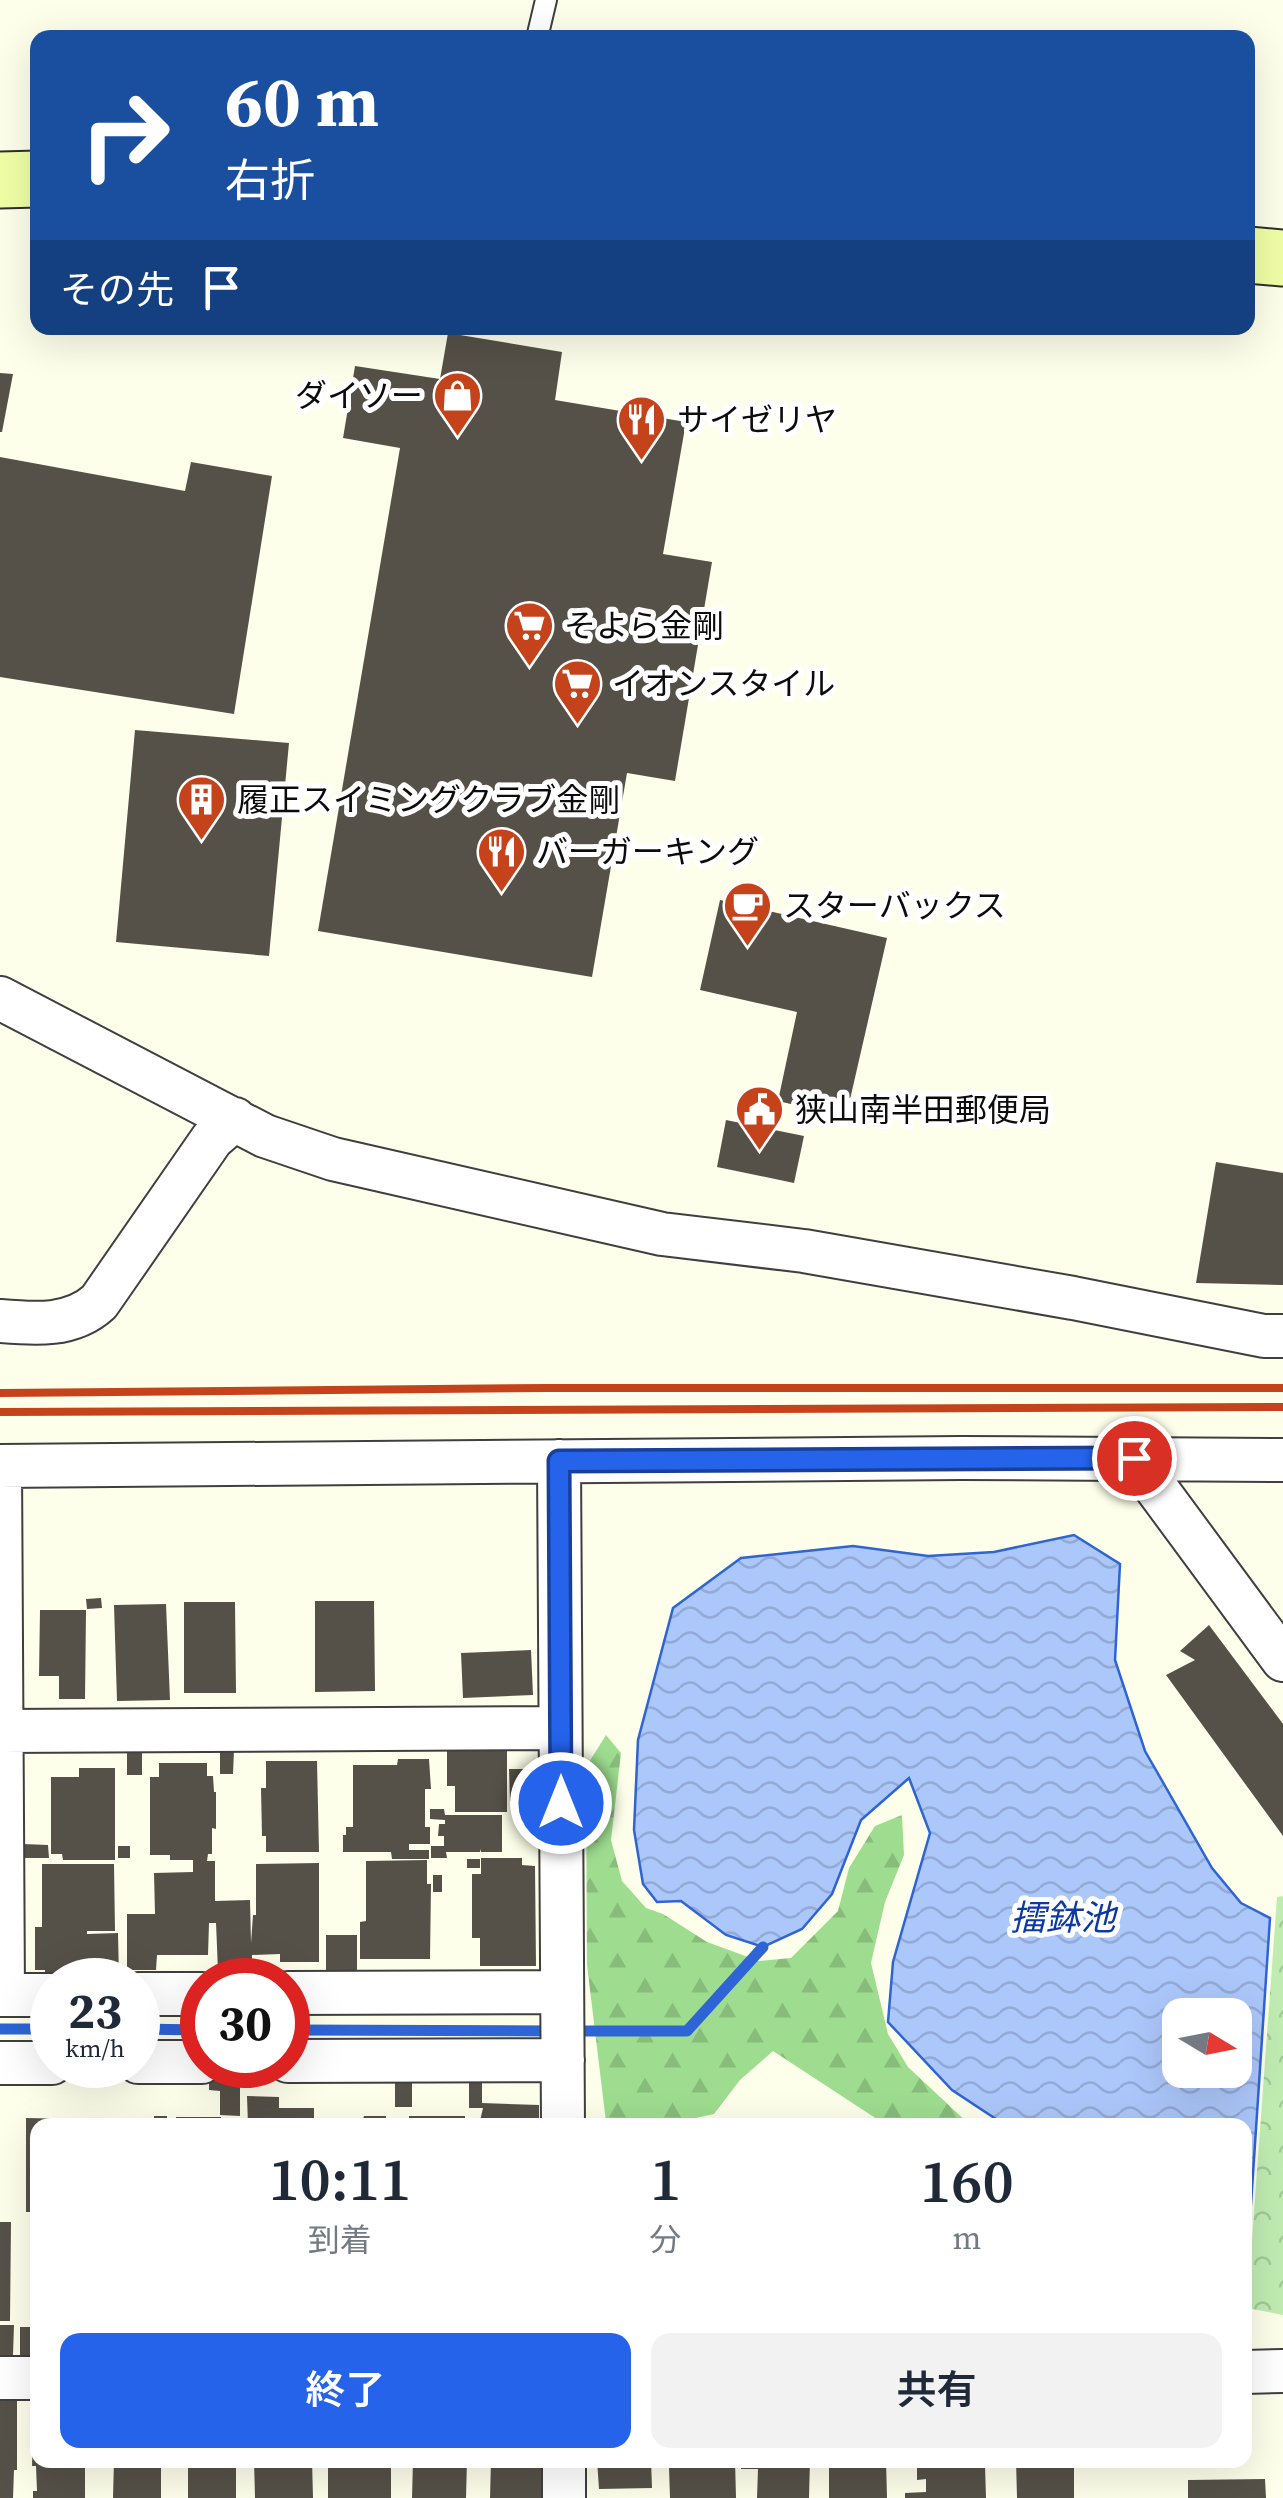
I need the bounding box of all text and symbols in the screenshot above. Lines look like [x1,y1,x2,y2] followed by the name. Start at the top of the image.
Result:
[225,53,379,149] text: 60 m
[60,70,190,200] icon: right
[225,149,315,211] text: 右折
[194,260,249,315] icon: arrive
[60,264,174,316] text: その先
[432,370,484,438] shop icon: ダイソー
[295,374,423,418] place label: ダイソー
[616,394,668,462] restaurant icon: サイゼリヤ
[677,398,837,442] place label: サイゼリヤ
[503,600,555,668] supermarket icon: そよら金剛
[564,604,724,648] place label: そよら金剛
[551,658,603,726] supermarket icon: イオンスタイル
[612,662,835,706] place label: イオンスタイル
[176,774,228,842] building icon: 履正スイミングクラブ金剛
[237,778,620,822] place label: 履正スイミングクラブ金剛
[475,826,527,894] restaurant icon: バーガーキング
[536,830,759,874] place label: バーガーキング
[722,880,774,948] cafe icon: スターバックス
[783,884,1006,928] place label: スターバックス
[734,1084,786,1152] public building icon: 狭山南半田郵便局
[795,1088,1051,1132] place label: 狭山南半田郵便局
[1092,1416,1177,1501] pin
[1107,1431,1162,1486] icon: arrive
[509,1751,613,1855] position arrow
[1010,1894,1118,1942] water label: 擂鉢池
[180,1958,310,2088] speed limit sign: 30
[68,1976,122,2045] text: 23
[1162,1998,1252,2088] north arrow
[1162,1998,1252,2088] map controls
[65,2031,125,2065] text: km/h
[268,2138,411,2220] text: 10:11
[650,2138,681,2220] text: 1
[920,2140,1014,2222] text: 160
[952,2216,981,2260] text: m
[308,2218,372,2262] text: 到着
[650,2218,682,2262] text: 分
[60,2333,631,2448] button: 終了
[651,2333,1222,2448] button: 共有

